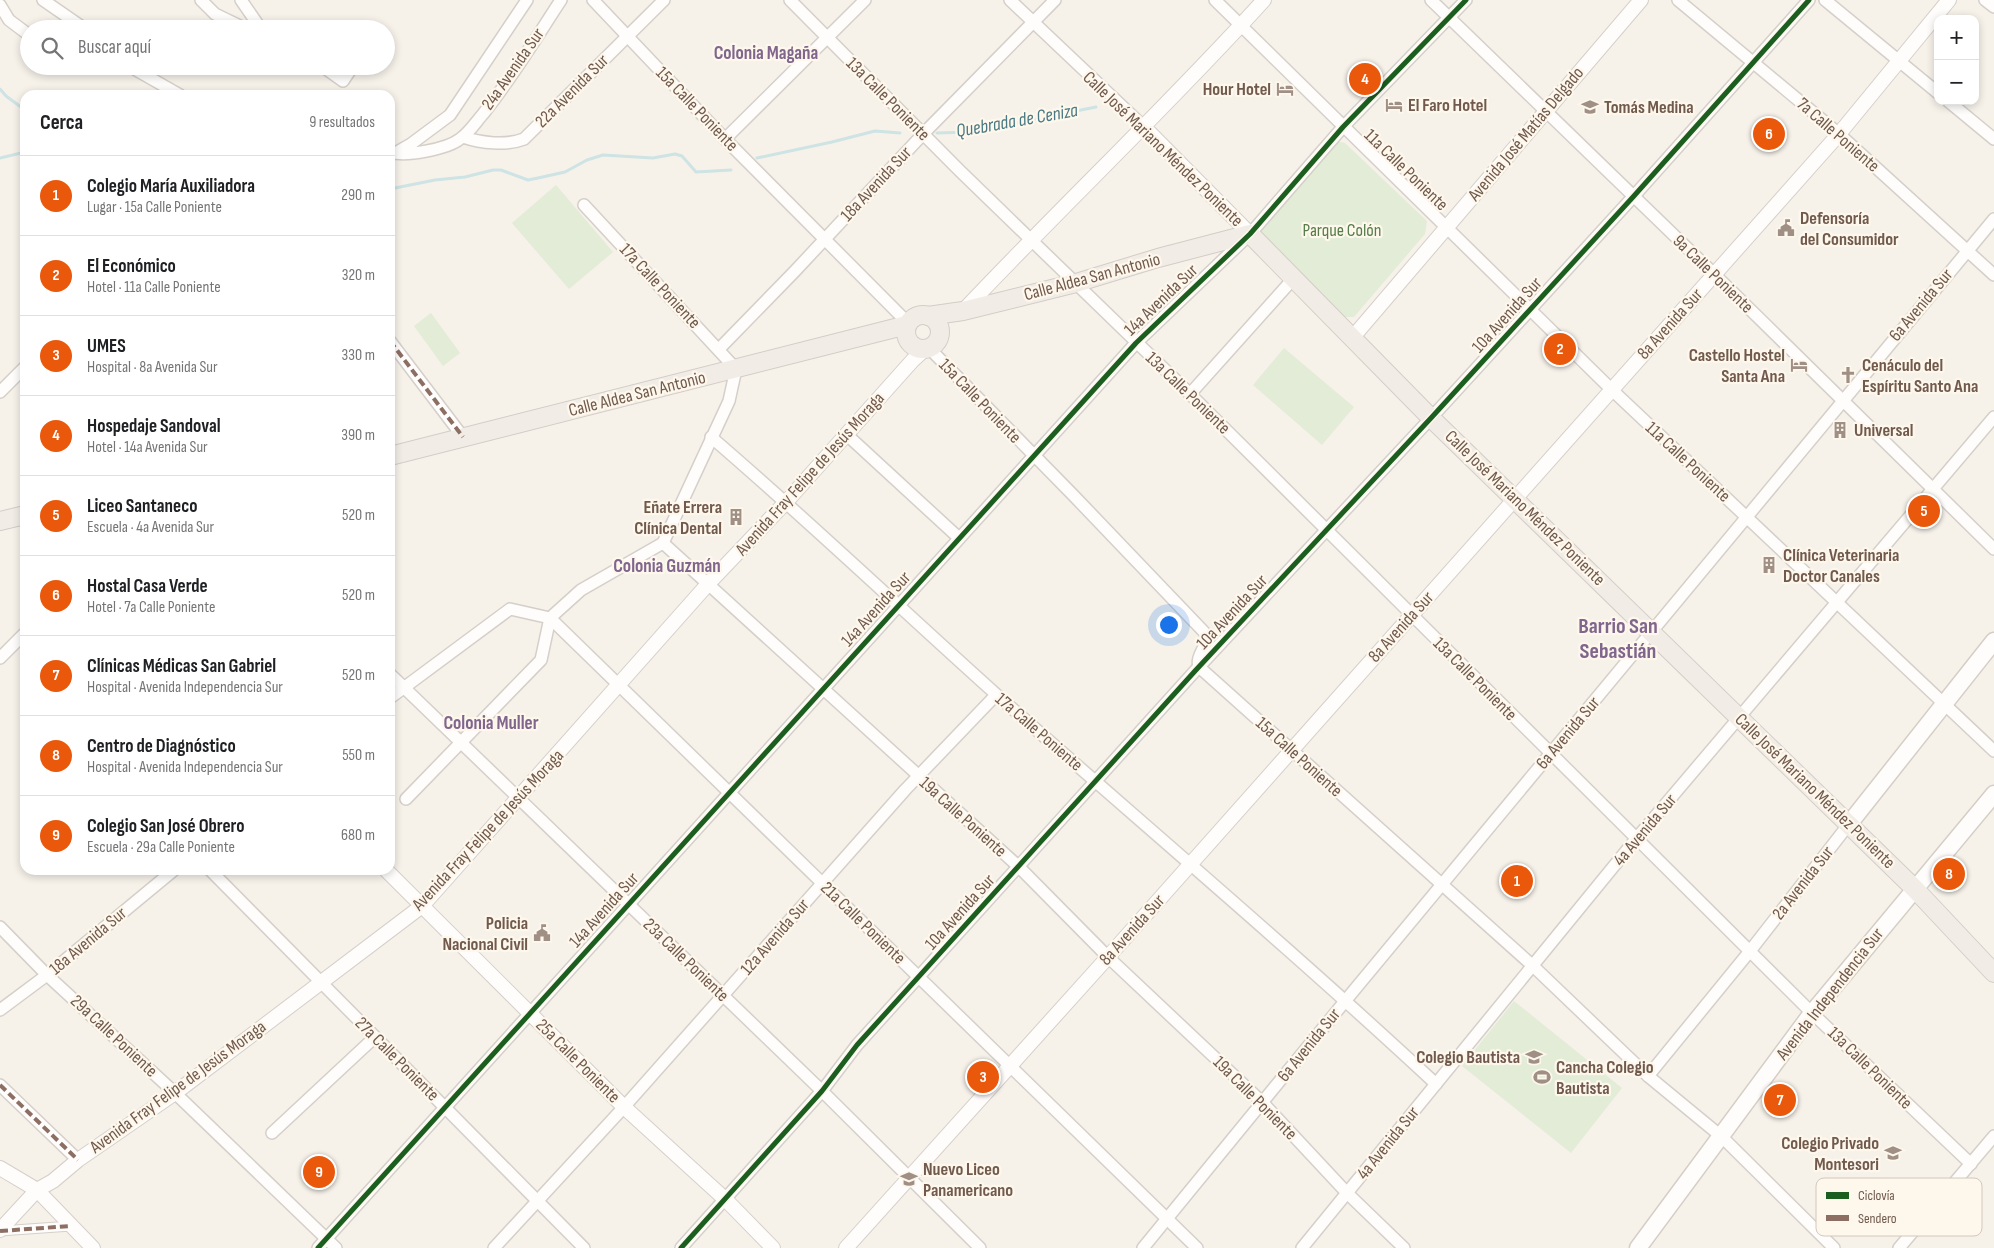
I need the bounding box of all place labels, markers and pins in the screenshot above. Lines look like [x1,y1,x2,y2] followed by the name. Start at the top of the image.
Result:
[1349,60,1381,98] pin: 4
[1203,79,1271,100] place label: Hour Hotel
[1275,79,1295,99] hotel icon: Hour Hotel
[1384,95,1404,115] hotel icon: El Faro Hotel
[1408,95,1487,116] place label: El Faro Hotel
[1580,97,1600,117] school or university icon: Tomás Medina
[1604,97,1694,118] place label: Tomás Medina
[1753,115,1785,153] pin: 6
[1800,208,1899,250] place label: Defensoría del Consumidor
[1776,218,1796,238] public building icon: Defensoría del Consumidor
[1544,330,1576,368] pin: 2
[1689,345,1785,387] place label: Castello Hostel Santa Ana
[1789,355,1809,375] hotel icon: Castello Hostel Santa Ana
[1862,355,1978,397] place label: Cenáculo del Espíritu Santo Ana
[1838,365,1858,385] church icon: Cenáculo del Espíritu Santo Ana
[1830,420,1850,440] building icon: Universal
[1854,420,1913,441] place label: Universal
[1908,492,1940,530] pin: 5
[634,497,722,539] place label: Eñate Errera Clínica Dental
[726,507,746,527] building icon: Eñate Errera Clínica Dental
[1783,545,1899,587] place label: Clínica Veterinaria Doctor Canales
[1759,555,1779,575] building icon: Clínica Veterinaria Doctor Canales
[1933,855,1965,893] pin: 8
[1501,862,1533,900] pin: 1
[442,913,528,955] place label: Policia Nacional Civil
[532,923,552,943] public building icon: Policia Nacional Civil
[1416,1047,1520,1068] place label: Colegio Bautista
[1524,1047,1544,1067] school or university icon: Colegio Bautista
[1556,1057,1654,1099] place label: Cancha Colegio Bautista
[967,1058,999,1096] pin: 3
[1532,1067,1552,1087] sports icon: Cancha Colegio Bautista
[1764,1081,1796,1119] pin: 7
[1781,1133,1879,1175] place label: Colegio Privado Montesori
[1883,1143,1903,1163] school or university icon: Colegio Privado Montesori
[303,1153,335,1191] pin: 9
[923,1159,1013,1201] place label: Nuevo Liceo Panamericano
[899,1169,919,1189] school or university icon: Nuevo Liceo Panamericano

